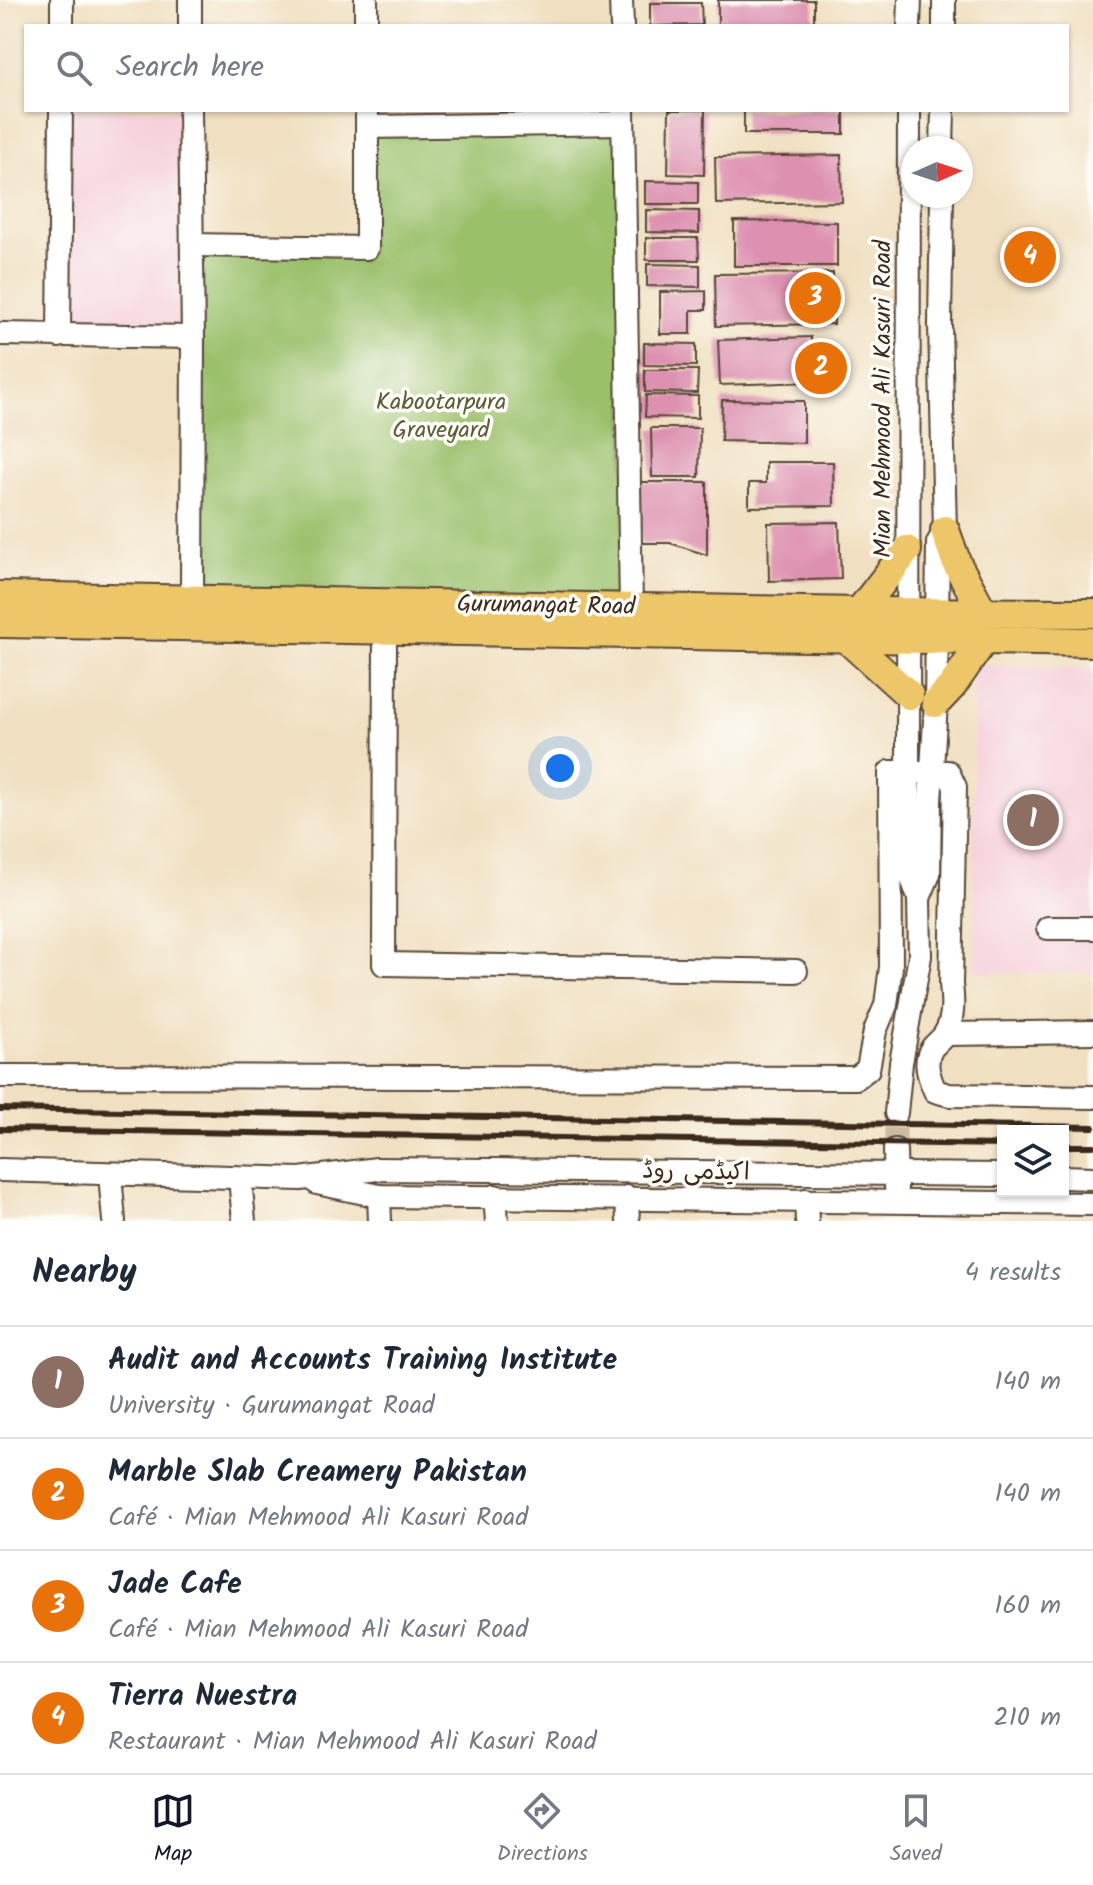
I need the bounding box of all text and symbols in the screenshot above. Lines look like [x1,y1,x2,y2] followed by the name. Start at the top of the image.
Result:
[24,24,1069,112] search box
[116,44,264,92] text: Search here
[52,46,96,90] icon: search
[901,136,973,208] north arrow
[1004,227,1056,287] pin: 4
[864,239,903,558] street label: Mian Mehmood Ali Kasuri Road
[789,268,841,328] pin: 3
[795,338,847,398] pin: 2
[376,383,506,450] park label: Kabootarpura Graveyard
[456,585,637,627] street label: Gurumangat Road
[540,748,580,788] your location
[1007,790,1059,850] pin: 1
[997,1125,1069,1197] map controls
[997,1125,1069,1197] button: layers
[642,1152,750,1192] street label: اکیڈمی روڈ
[32,1246,137,1300] text: Nearby
[965,1252,1061,1294] text: 4 results
[108,1337,617,1385] text: Audit and Accounts Training Institute
[54,1361,62,1403] text: 1
[994,1361,1061,1403] text: 140 m
[108,1385,435,1427] text: University · Gurumangat Road
[108,1449,527,1497] text: Marble Slab Creamery Pakistan
[50,1473,66,1515] text: 2
[994,1473,1061,1515] text: 140 m
[108,1497,528,1539] text: Café · Mian Mehmood Ali Kasuri Road
[108,1561,242,1609] text: Jade Cafe
[51,1585,65,1627] text: 3
[994,1585,1061,1627] text: 160 m
[108,1609,528,1651] text: Café · Mian Mehmood Ali Kasuri Road
[108,1673,297,1721] text: Tierra Nuestra
[51,1697,65,1739] text: 4
[994,1697,1061,1739] text: 210 m
[108,1721,597,1763] text: Restaurant · Mian Mehmood Ali Kasuri Road
[151,1789,195,1872] tab: Map
[497,1789,588,1872] tab: Directions
[890,1789,942,1872] tab: Saved

